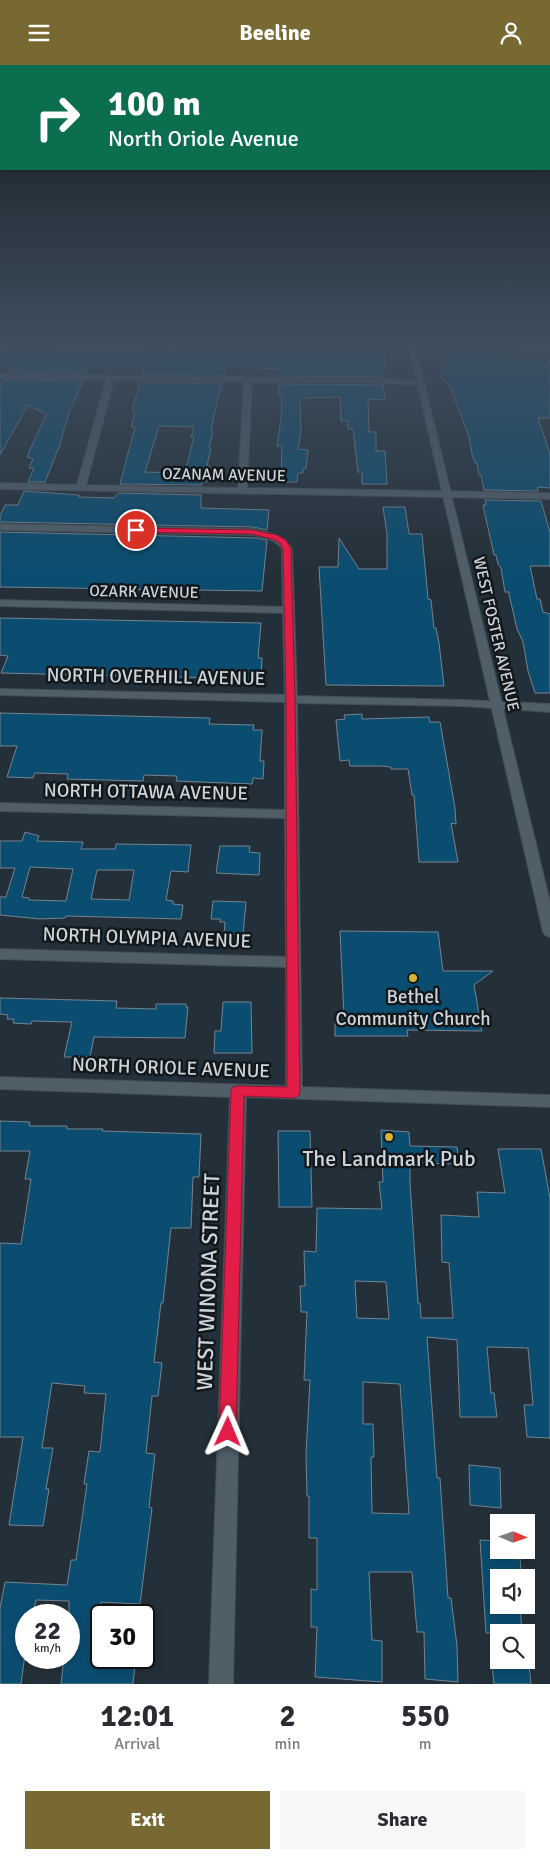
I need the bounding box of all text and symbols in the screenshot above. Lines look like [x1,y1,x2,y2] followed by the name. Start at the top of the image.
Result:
[25,19,53,47] icon: menu
[239,19,311,46] text: Beeline
[497,19,525,47] icon: person
[108,82,201,125] text: 100 m
[25,85,90,150] icon: right
[108,125,299,152] text: North Oriole Avenue
[162,464,286,486] street label: OZANAM AVENUE
[115,509,157,551] pin
[122,516,150,544] icon: arrive
[469,555,523,713] street label: WEST FOSTER AVENUE
[89,581,199,603] street label: OZARK AVENUE
[46,663,266,691] street label: NORTH OVERHILL AVENUE
[44,778,248,806] street label: NORTH OTTAWA AVENUE
[42,922,252,954] street label: NORTH OLYMPIA AVENUE
[407,972,419,984] marker: Bethel Community Church
[335,985,491,1031] place label: Bethel Community Church
[72,1053,270,1083] street label: NORTH ORIOLE AVENUE
[383,1131,395,1143] marker: The Landmark Pub
[302,1145,476,1172] place label: The Landmark Pub
[191,1173,225,1391] street label: WEST WINONA STREET
[201,1405,253,1457] position arrow
[490,1514,535,1559] north arrow
[490,1514,535,1669] map controls
[490,1569,535,1614] button: sound
[90,1604,155,1669] speed limit sign: 30
[34,1615,61,1646] text: 22
[490,1624,535,1669] button: search
[34,1641,61,1656] text: km/h
[100,1698,174,1735] text: 12:01
[279,1698,296,1735] text: 2
[401,1698,449,1735] text: 550
[114,1734,160,1754] text: Arrival
[275,1734,300,1754] text: min
[419,1734,432,1754] text: m
[25,1791,270,1849] button: Exit
[280,1791,525,1849] button: Share

